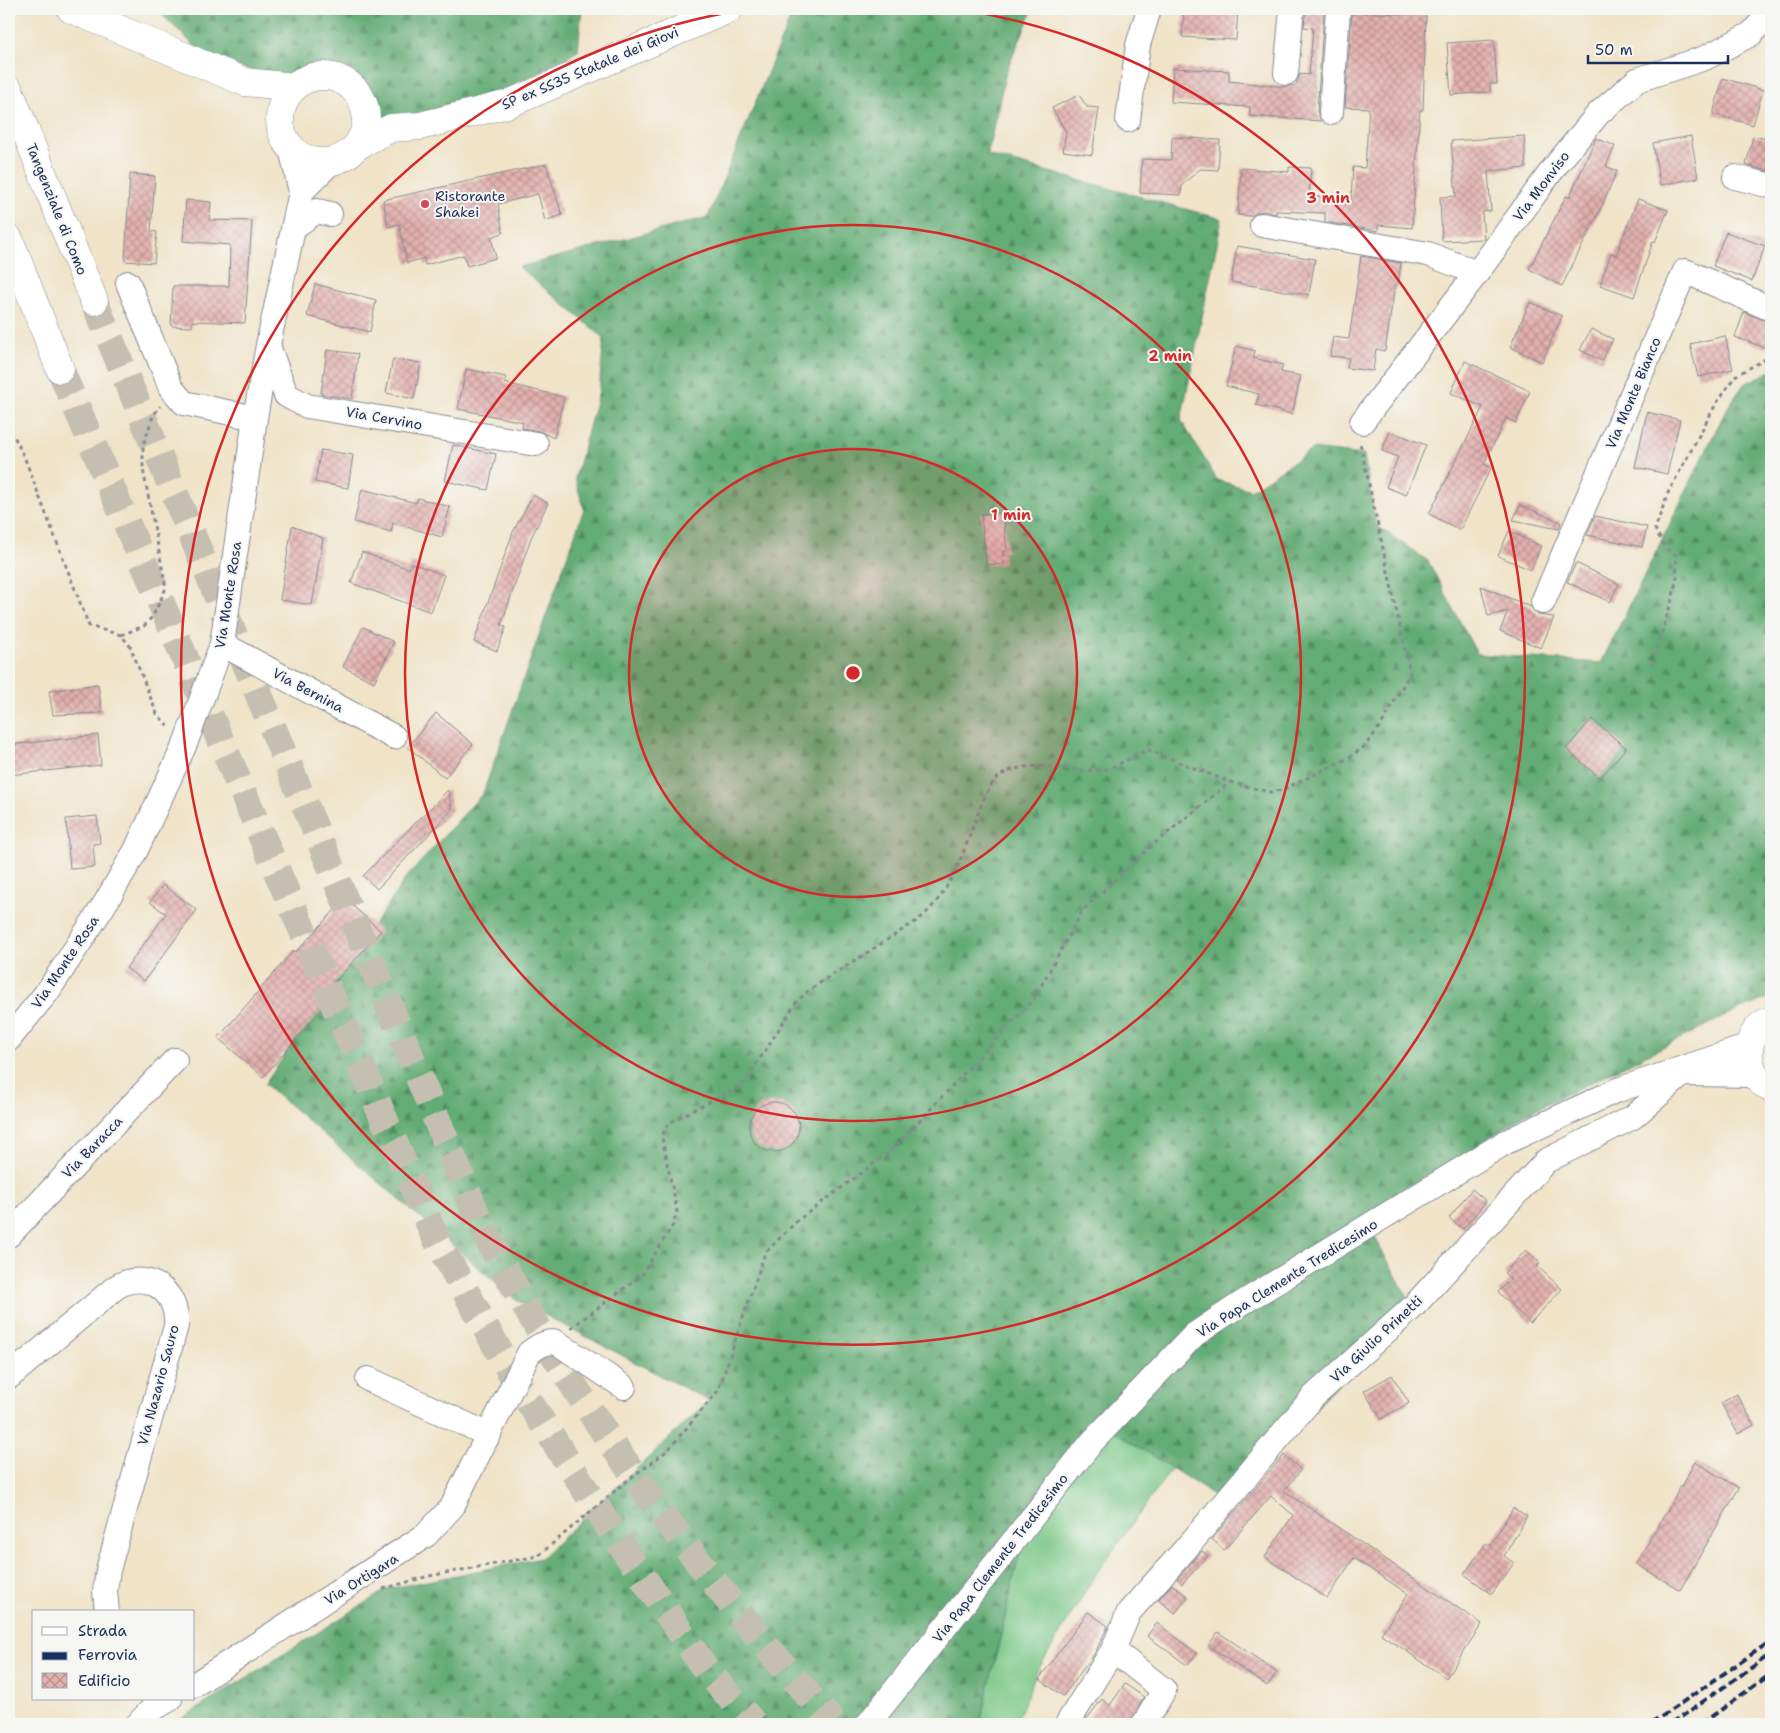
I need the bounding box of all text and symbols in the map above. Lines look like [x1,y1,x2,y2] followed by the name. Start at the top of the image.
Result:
[499,22,681,114] street label: SP ex SS35 Statale dei Giovi
[1588,32,1728,64] scale bar
[1595,40,1633,60] text: 50 m
[22,140,92,278] street label: Tangenziale di Como
[1509,147,1573,225] street label: Via Monviso
[435,187,506,221] place label: Ristorante Shakei
[1306,188,1350,208] text: 3 min
[419,198,431,210] marker: Ristorante Shakei
[1601,334,1665,452] street label: Via Monte Bianco
[1148,346,1192,366] text: 2 min
[344,402,424,434] street label: Via Cervino
[991,505,1031,525] text: 1 min
[211,540,245,650] street label: Via Monte Rosa
[269,664,347,716] street label: Via Bernina
[844,664,862,682] centre of rings
[27,912,103,1012] street label: Via Monte Rosa
[58,1112,126,1182] street label: Via Baracca
[1193,1215,1381,1341] street label: Via Papa Clemente Tredicesimo
[1326,1291,1426,1387] street label: Via Giulio Prinetti
[133,1323,183,1447] street label: Via Nazario Sauro
[928,1470,1072,1646] street label: Via Papa Clemente Tredicesimo
[321,1549,402,1609] street label: Via Ortigara
[32,1610,195,1700] legend
[78,1621,127,1641] text: Strada
[78,1645,138,1665] text: Ferrovia
[78,1671,130,1691] text: Edificio

